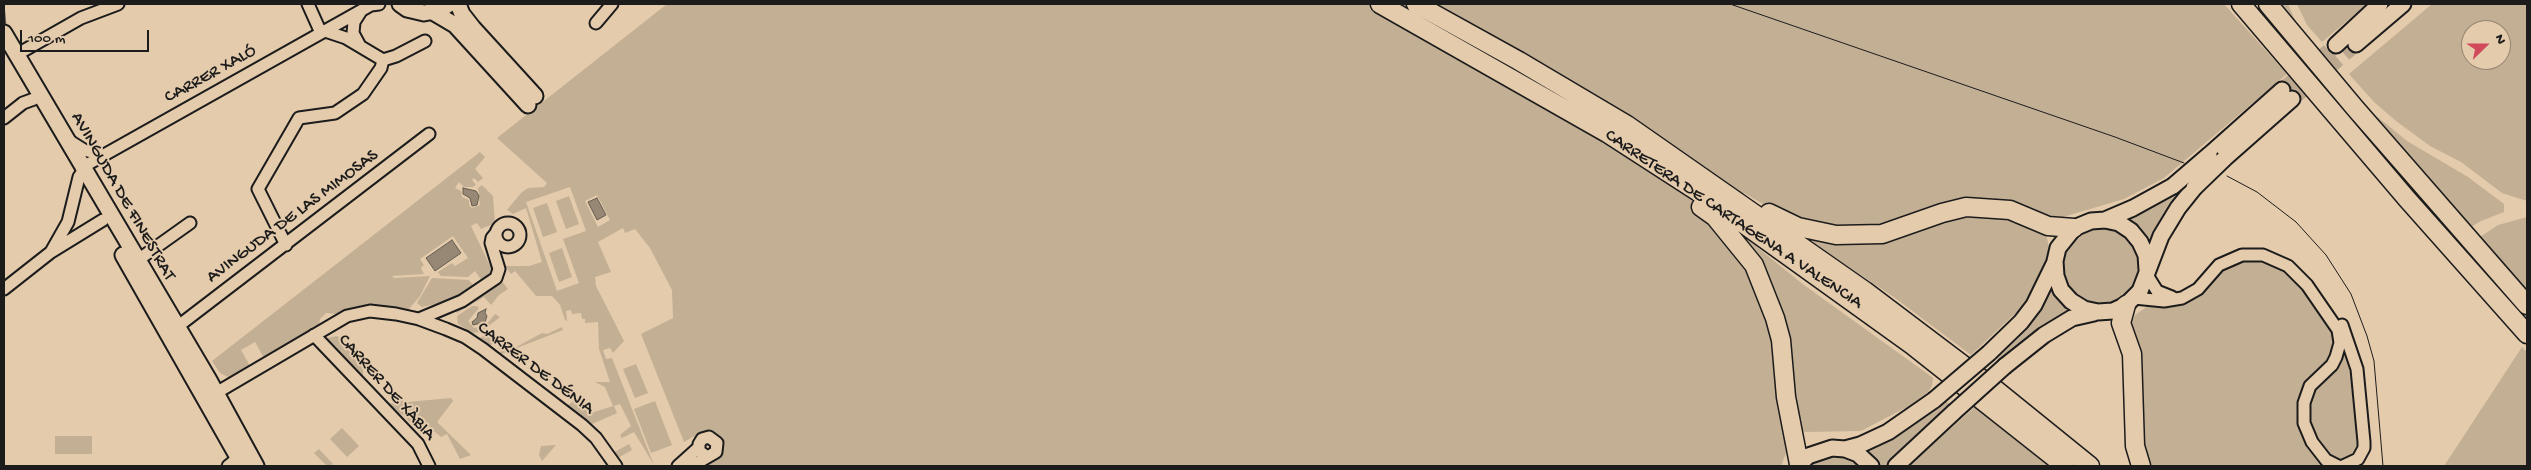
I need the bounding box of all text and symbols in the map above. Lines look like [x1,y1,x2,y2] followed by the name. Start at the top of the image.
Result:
[22,20,151,52] scale bar
[2461,20,2511,70] north arrow
[28,30,65,48] text: 100 m
[2490,32,2509,47] text: N
[161,41,261,109] street label: CARRER XALÓ
[65,109,179,285] street label: AVINGUDA DE FINESTRAT
[1600,125,1866,315] street label: CARRETERA DE CARTAGENA A VALENCIA
[203,145,383,289] street label: AVINGUDA DE LAS MIMOSAS
[472,318,598,420] street label: CARRER DE DÉNIA
[333,330,439,446] street label: CARRER DE XÀBIA

